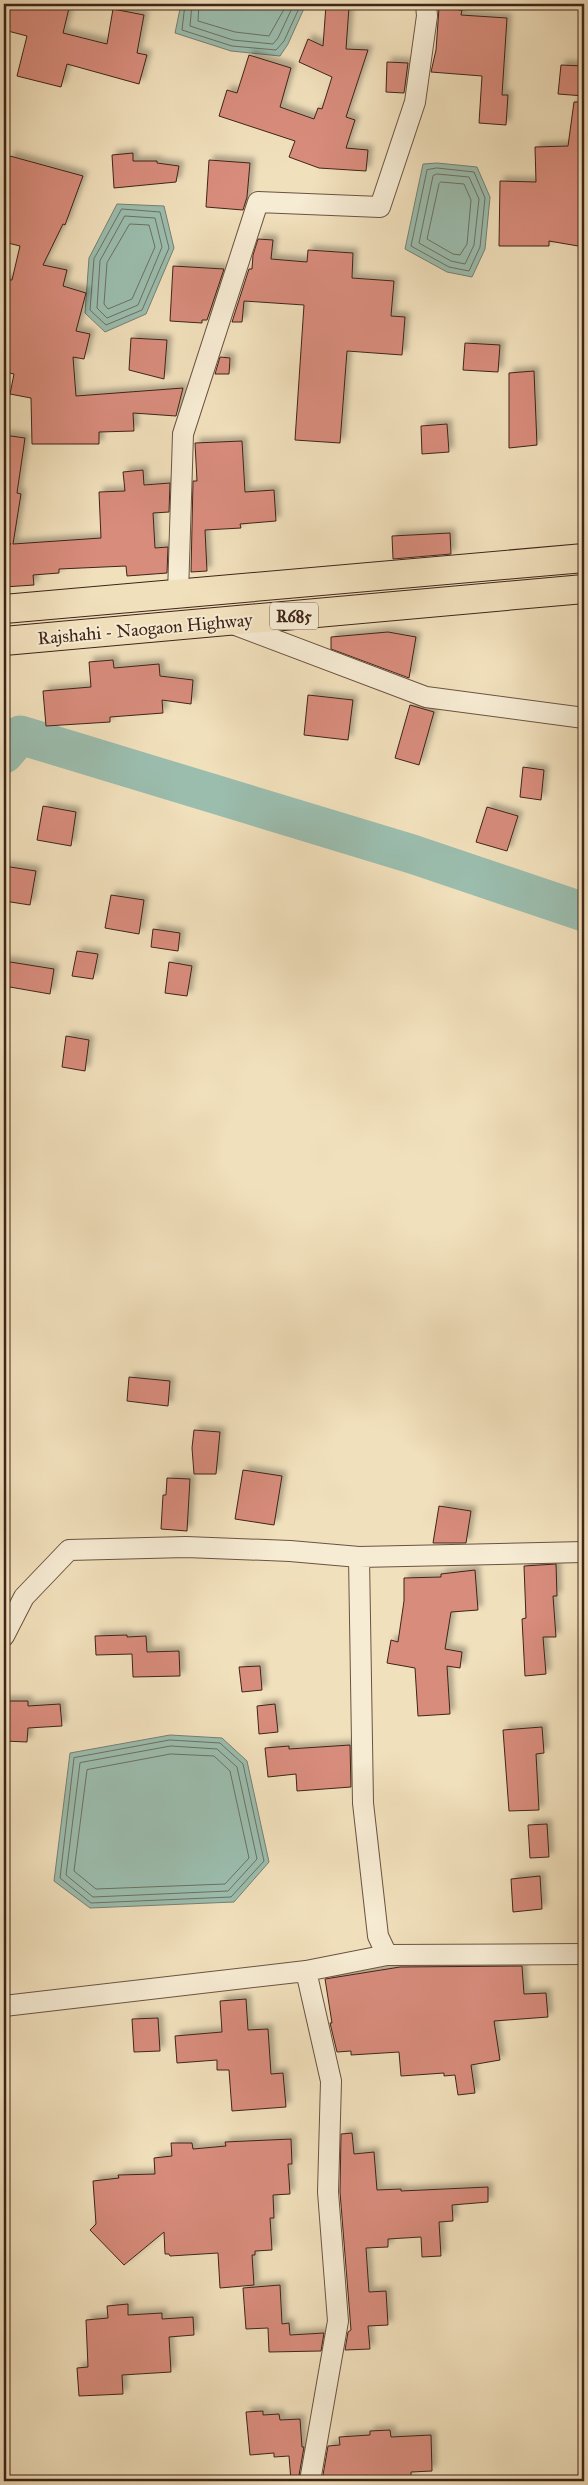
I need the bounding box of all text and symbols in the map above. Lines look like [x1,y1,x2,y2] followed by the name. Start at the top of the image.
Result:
[270,602,318,630] road number: R685
[37,609,254,650] street label: Rajshahi - Naogaon Highway

